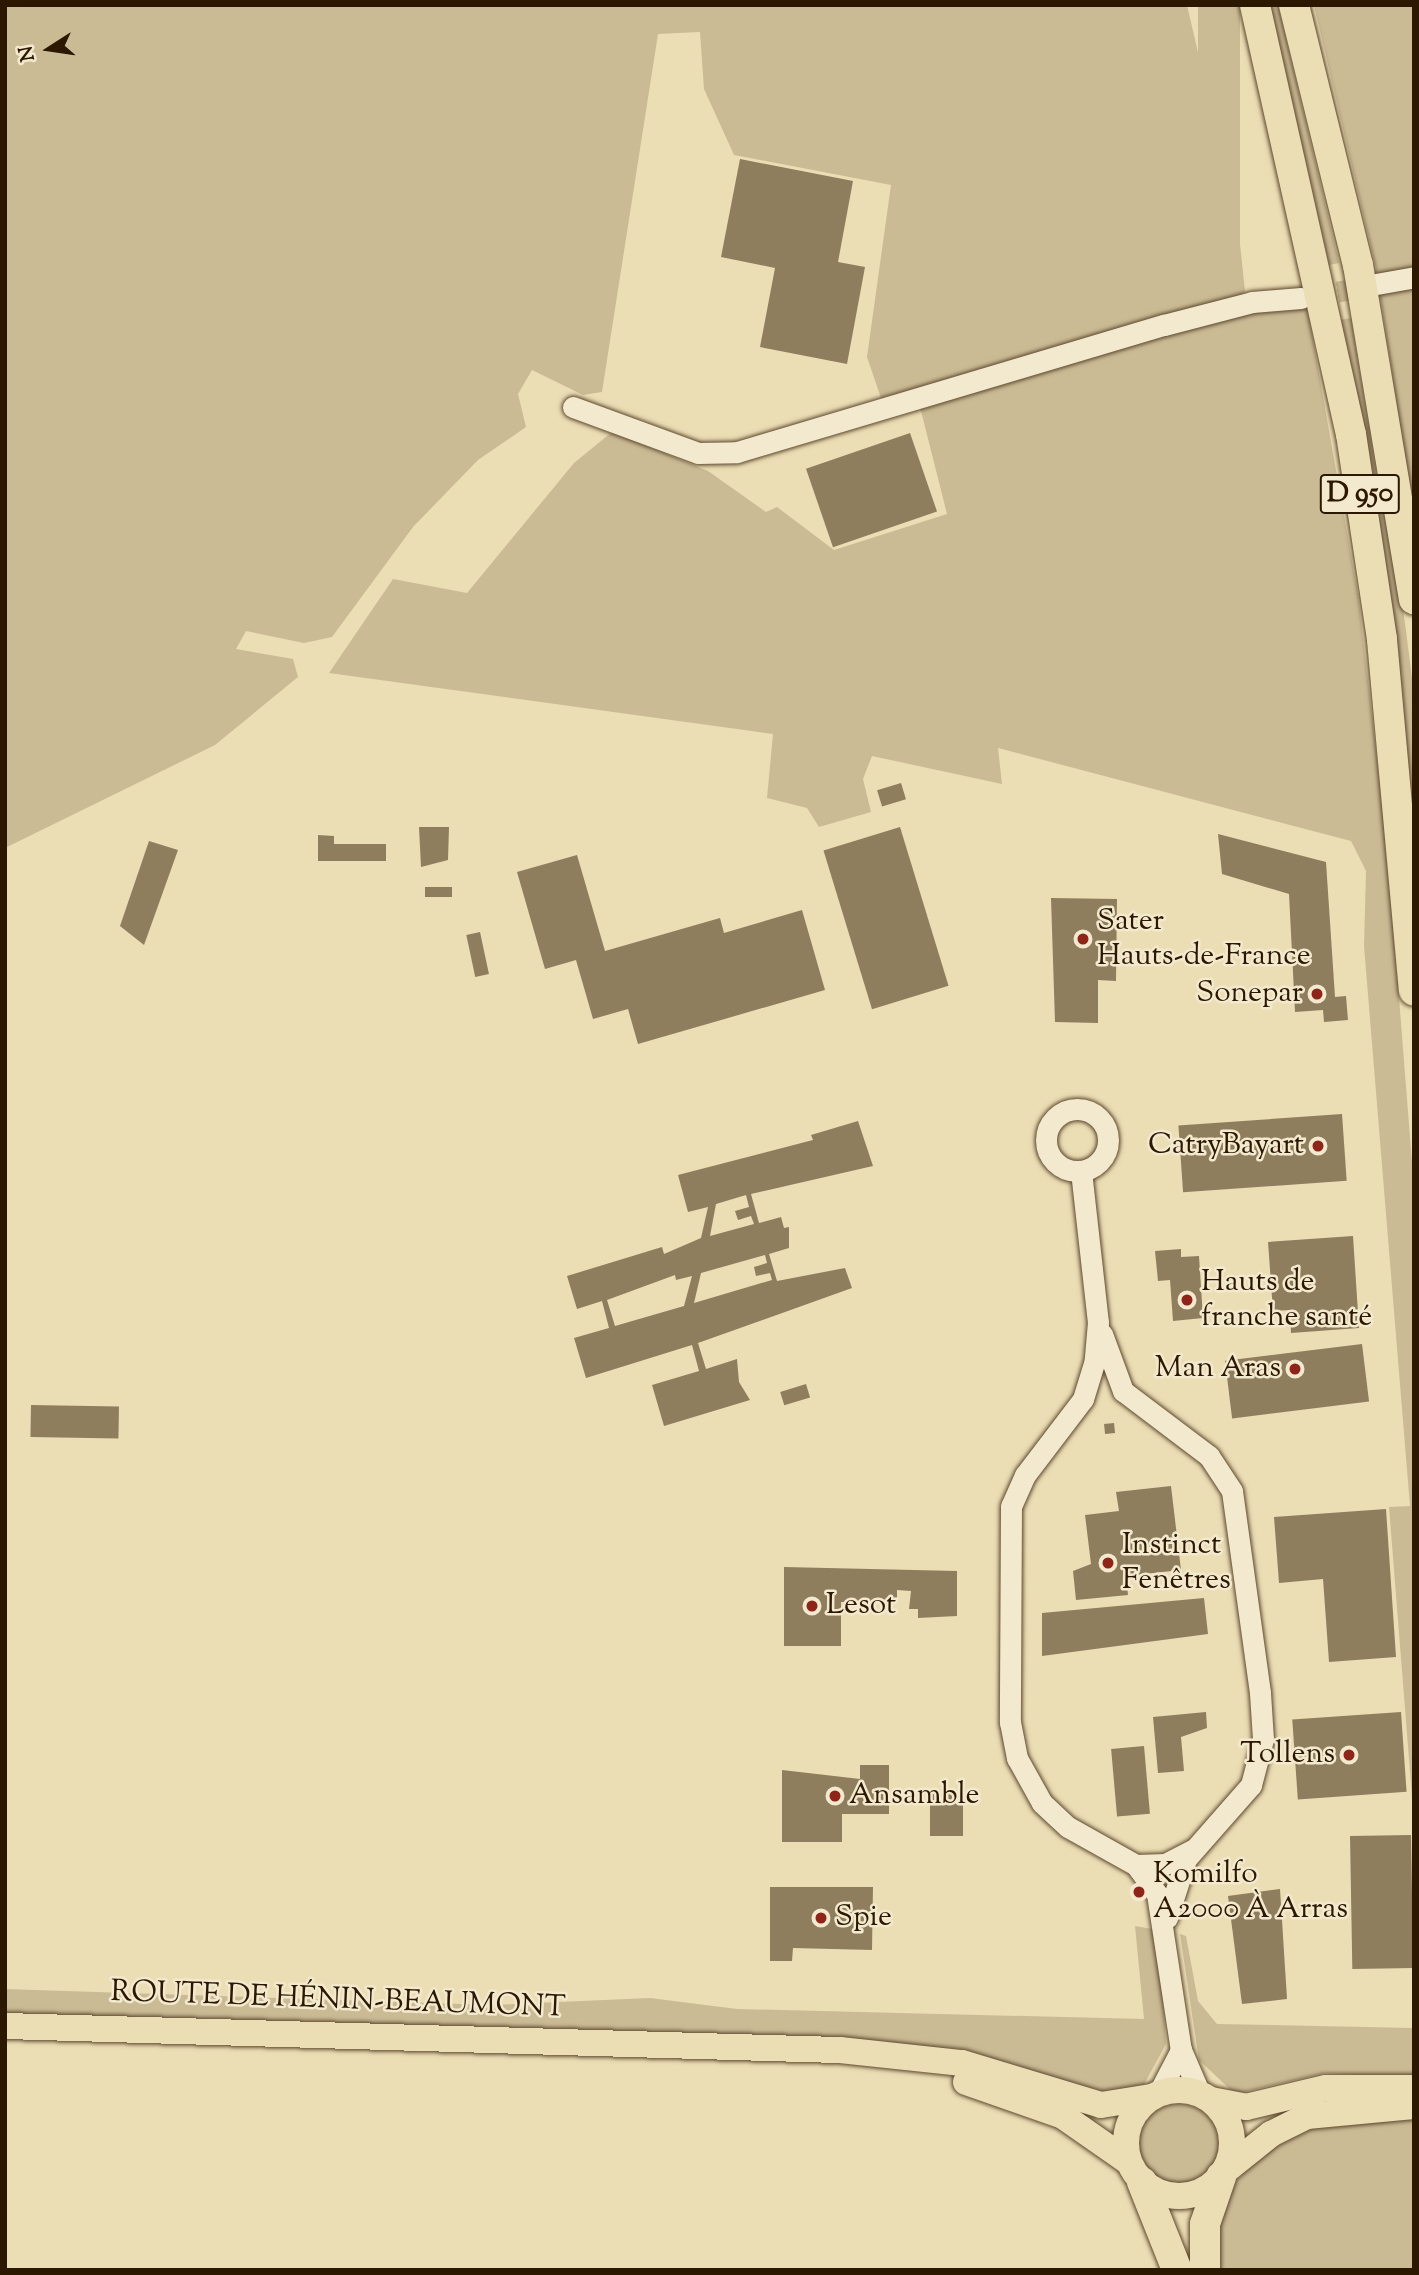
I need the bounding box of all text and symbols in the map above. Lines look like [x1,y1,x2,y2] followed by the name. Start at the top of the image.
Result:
[14,14,84,84] north arrow
[13,43,43,64] text: N
[1320,470,1400,518] road number: D 950
[1097,904,1311,974] place label: Sater Hauts-de-France
[1075,931,1091,947] marker: Sater Hauts-de-France
[1196,976,1303,1012] place label: Sonepar
[1309,986,1325,1002] marker: Sonepar
[1148,1128,1304,1164] place label: CatryBayart
[1310,1138,1326,1154] marker: CatryBayart
[1201,1265,1372,1336] place label: Hauts de franche santé
[1179,1292,1195,1308] marker: Hauts de franche santé
[1155,1351,1281,1387] place label: Man Aras
[1287,1361,1303,1377] marker: Man Aras
[1122,1528,1231,1598] place label: Instinct Fenêtres
[1100,1555,1116,1571] marker: Instinct Fenêtres
[826,1588,896,1624] place label: Lesot
[804,1598,820,1614] marker: Lesot
[1240,1737,1335,1773] place label: Tollens
[1341,1747,1357,1763] marker: Tollens
[849,1778,980,1814] place label: Ansamble
[827,1788,843,1804] marker: Ansamble
[1153,1857,1348,1927] place label: Komilfo A2000 À Arras
[1131,1884,1147,1900] marker: Komilfo A2000 À Arras
[835,1900,892,1936] place label: Spie
[813,1910,829,1926] marker: Spie
[110,1975,566,2027] street label: ROUTE DE HÉNIN-BEAUMONT

